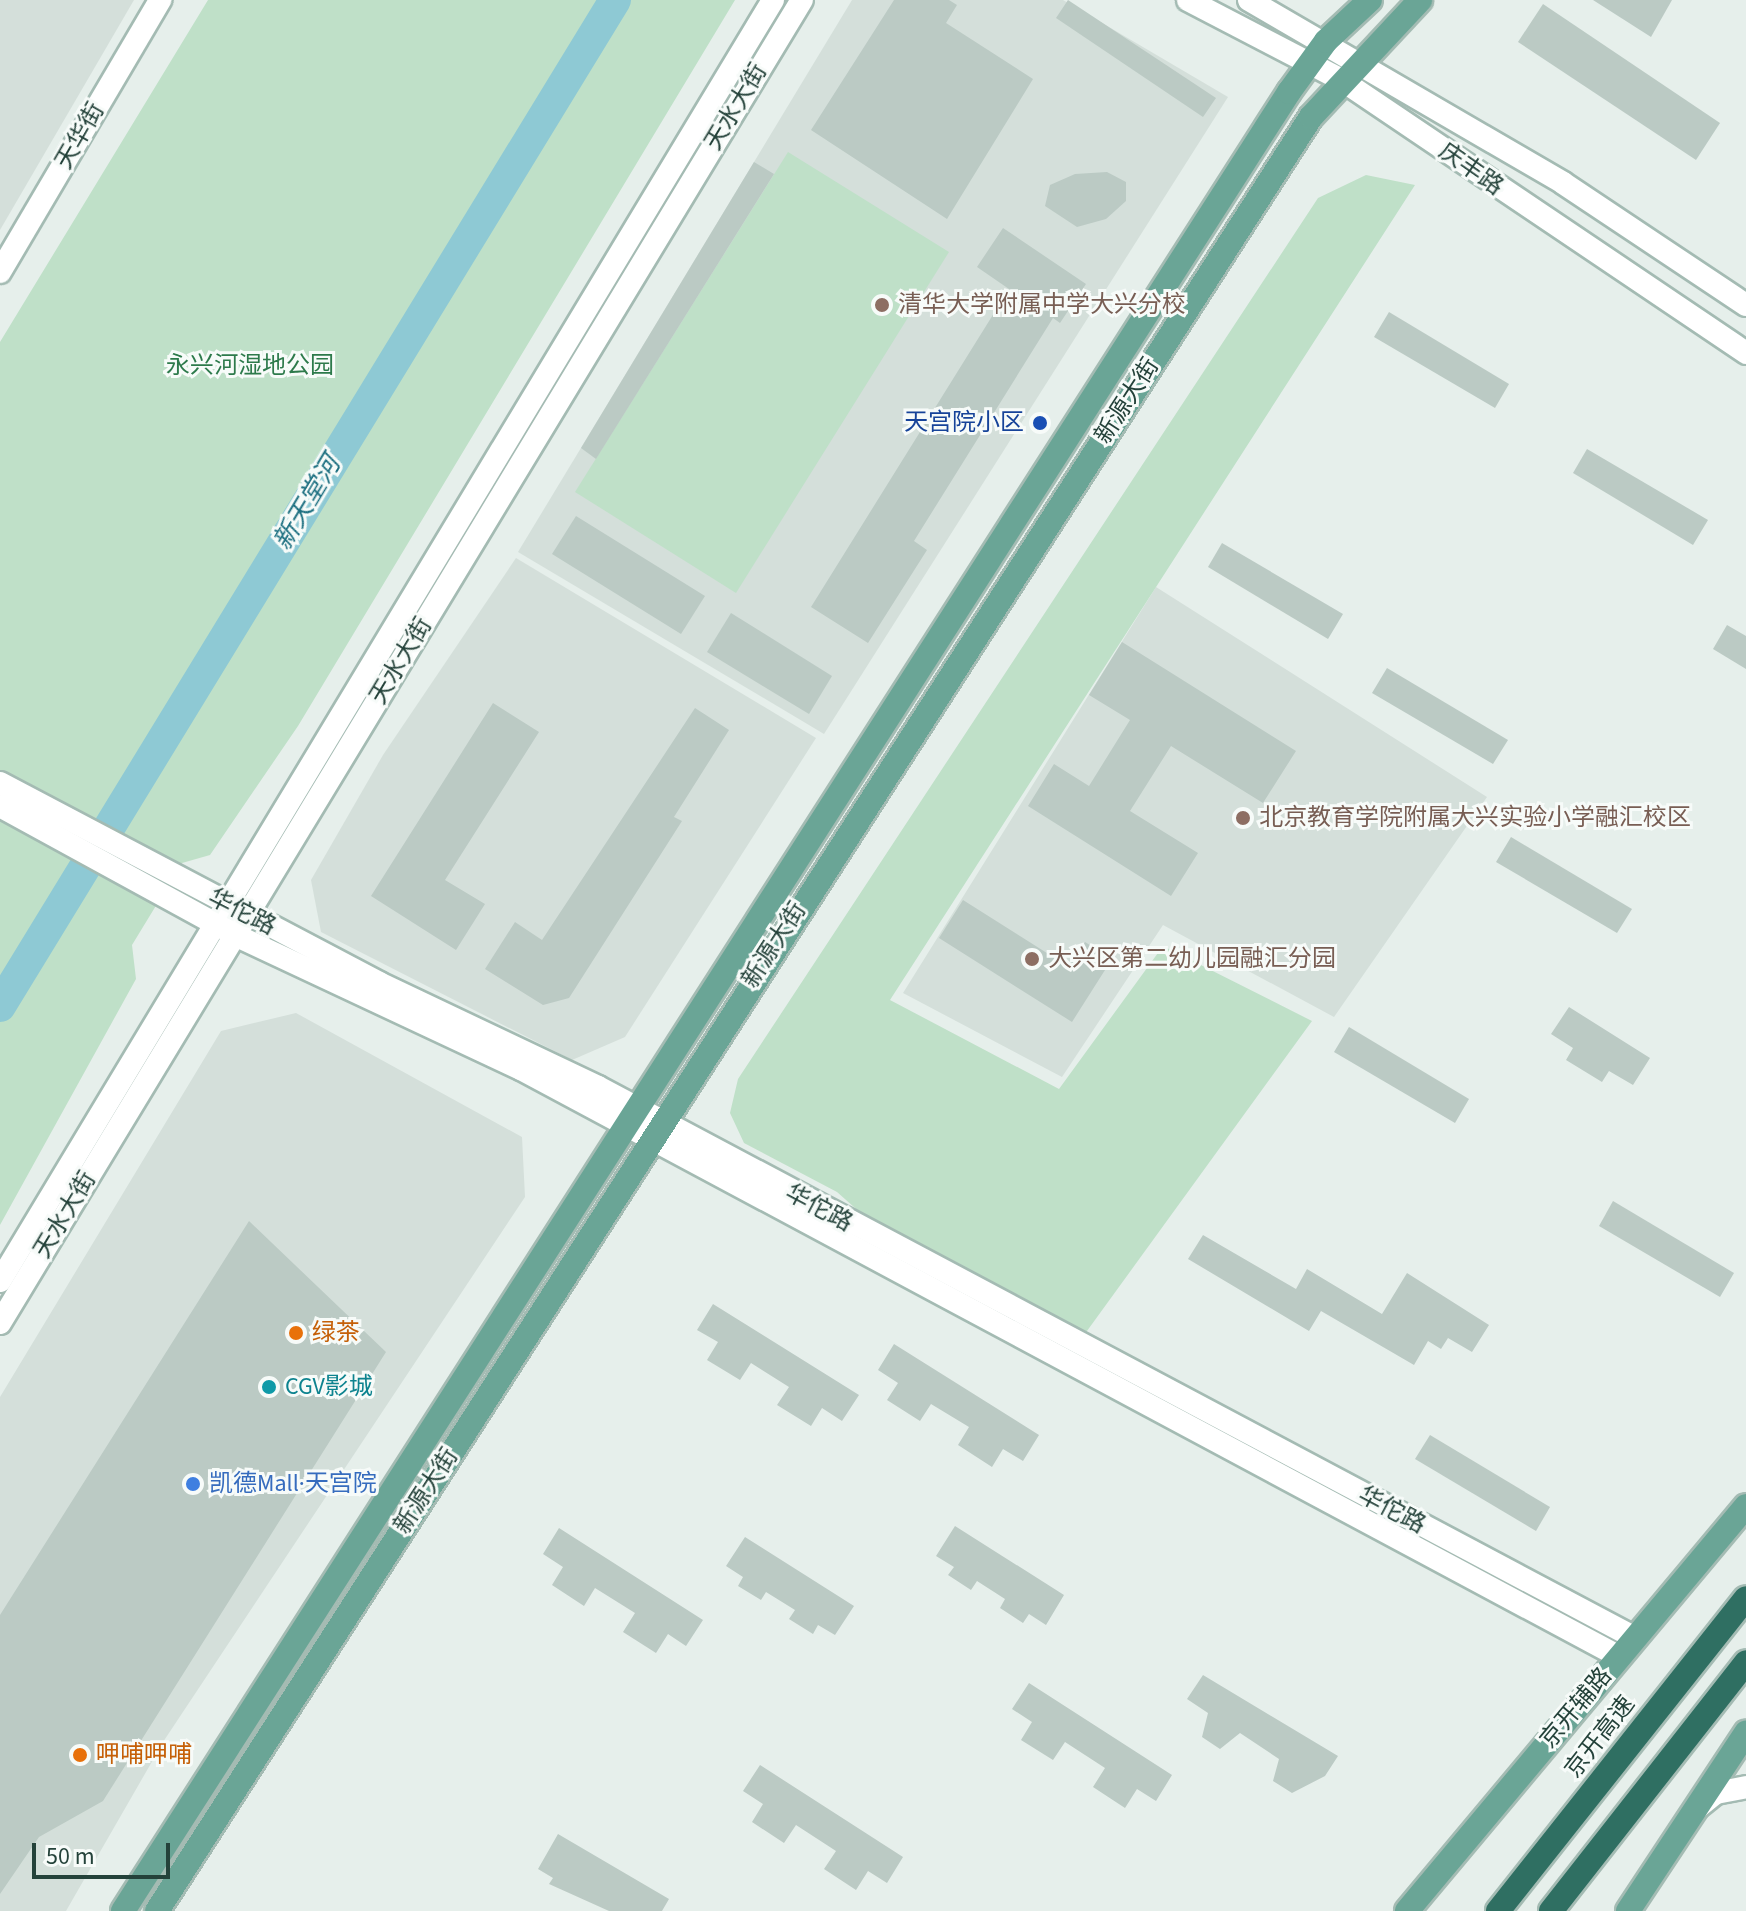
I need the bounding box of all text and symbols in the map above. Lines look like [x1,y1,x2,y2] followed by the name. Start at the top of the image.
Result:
[699,58,773,156] street label: 天水大街
[50,98,110,174] street label: 天华街
[1433,137,1509,201] street label: 庆丰路
[898,291,1186,319] place label: 清华大学附属中学大兴分校
[873,296,891,314] marker: 清华大学附属中学大兴分校
[166,352,334,380] park label: 永兴河湿地公园
[1089,353,1165,449] street label: 新源大街
[904,409,1024,437] place label: 天宫院小区
[1031,414,1049,432] marker: 天宫院小区
[267,450,347,556] water label: 新天堂河
[364,612,438,710] street label: 天水大街
[1259,804,1691,832] place label: 北京教育学院附属大兴实验小学融汇校区
[1234,809,1252,827] marker: 北京教育学院附属大兴实验小学融汇校区
[203,883,281,941] street label: 华佗路
[736,897,812,993] street label: 新源大街
[1048,945,1336,973] place label: 大兴区第二幼儿园融汇分园
[1023,950,1041,968] marker: 大兴区第二幼儿园融汇分园
[28,1166,102,1264] street label: 天水大街
[780,1178,858,1238] street label: 华佗路
[312,1319,360,1347] place label: 绿茶
[287,1324,305,1342] marker: 绿茶
[285,1373,373,1401] place label: CGV影城
[260,1378,278,1396] marker: CGV影城
[388,1443,464,1539] street label: 新源大街
[209,1470,377,1498] place label: 凯德Mall·天宫院
[184,1475,202,1493] marker: 凯德Mall·天宫院
[1353,1480,1431,1540] street label: 华佗路
[1534,1662,1618,1754] street label: 京开辅路
[1559,1690,1641,1784] street label: 京开高速
[96,1741,192,1769] place label: 呷哺呷哺
[71,1746,89,1764] marker: 呷哺呷哺
[36,1827,174,1877] scale bar
[46,1839,95,1874] text: 50 m

